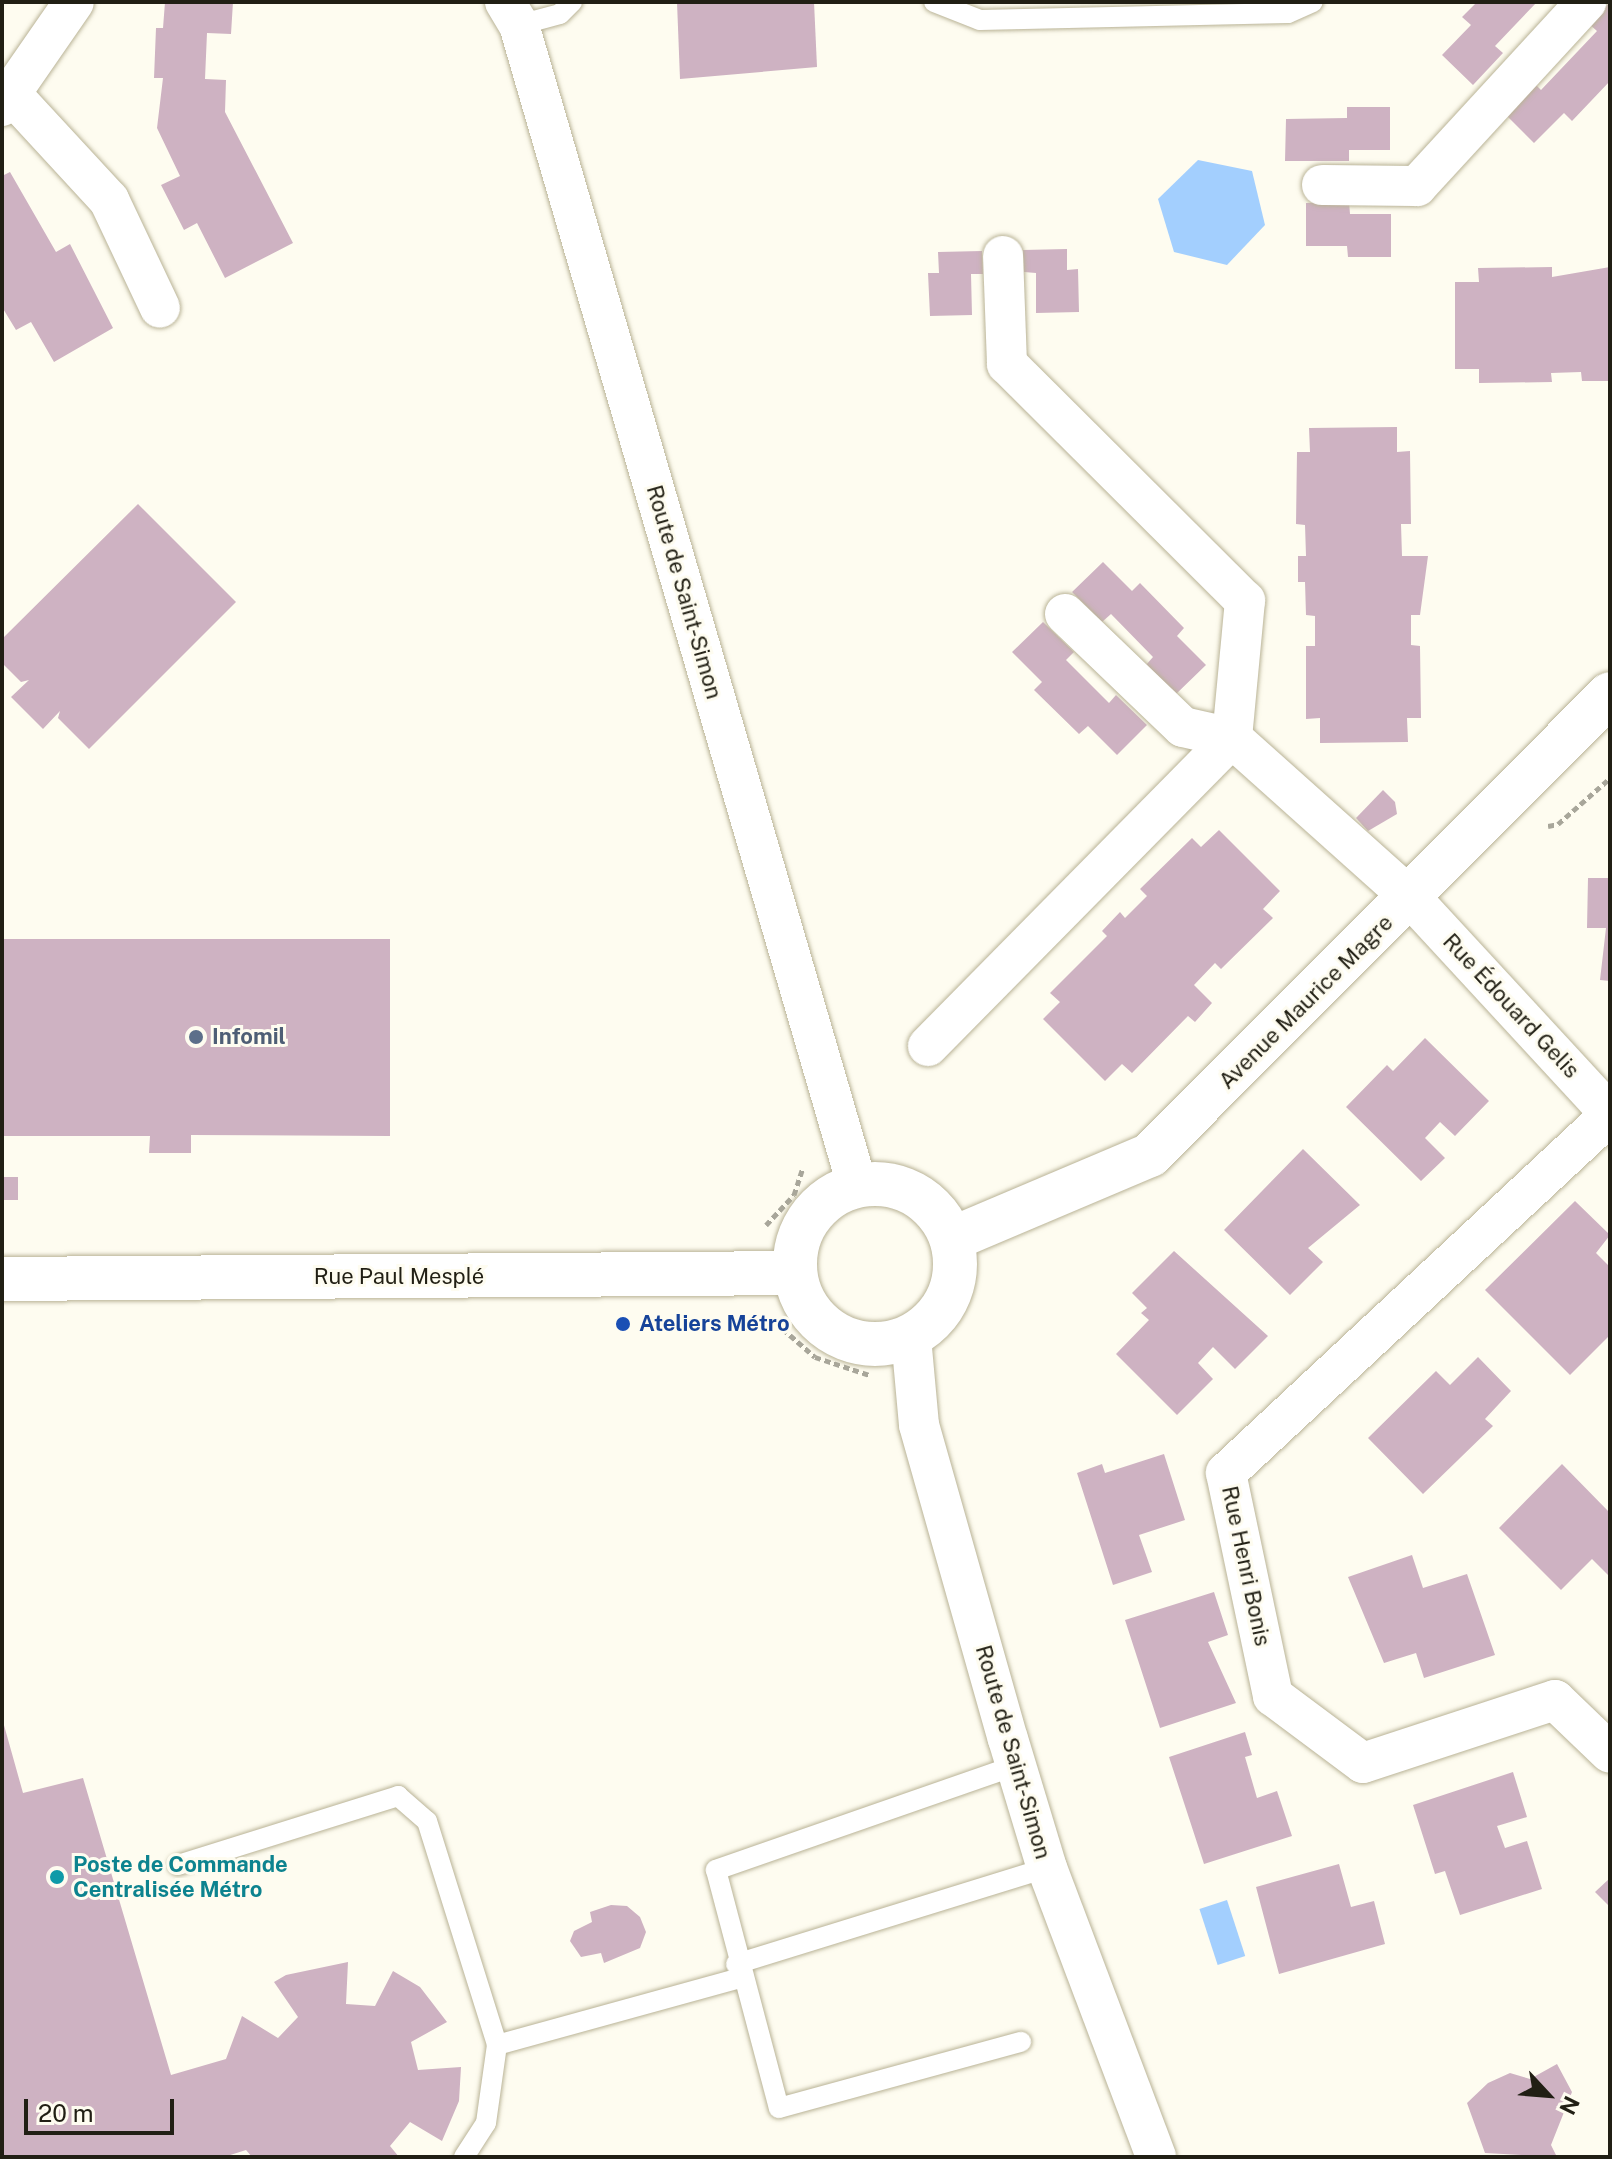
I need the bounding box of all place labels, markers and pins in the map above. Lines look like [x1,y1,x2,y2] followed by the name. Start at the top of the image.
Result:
[212,1024,286,1050] place label: Infomil
[187,1028,205,1046] marker: Infomil
[639,1311,790,1337] place label: Ateliers Métro
[614,1315,632,1333] marker: Ateliers Métro
[73,1851,288,1902] place label: Poste de Commande Centralisée Métro
[48,1868,66,1886] marker: Poste de Commande Centralisée Métro

